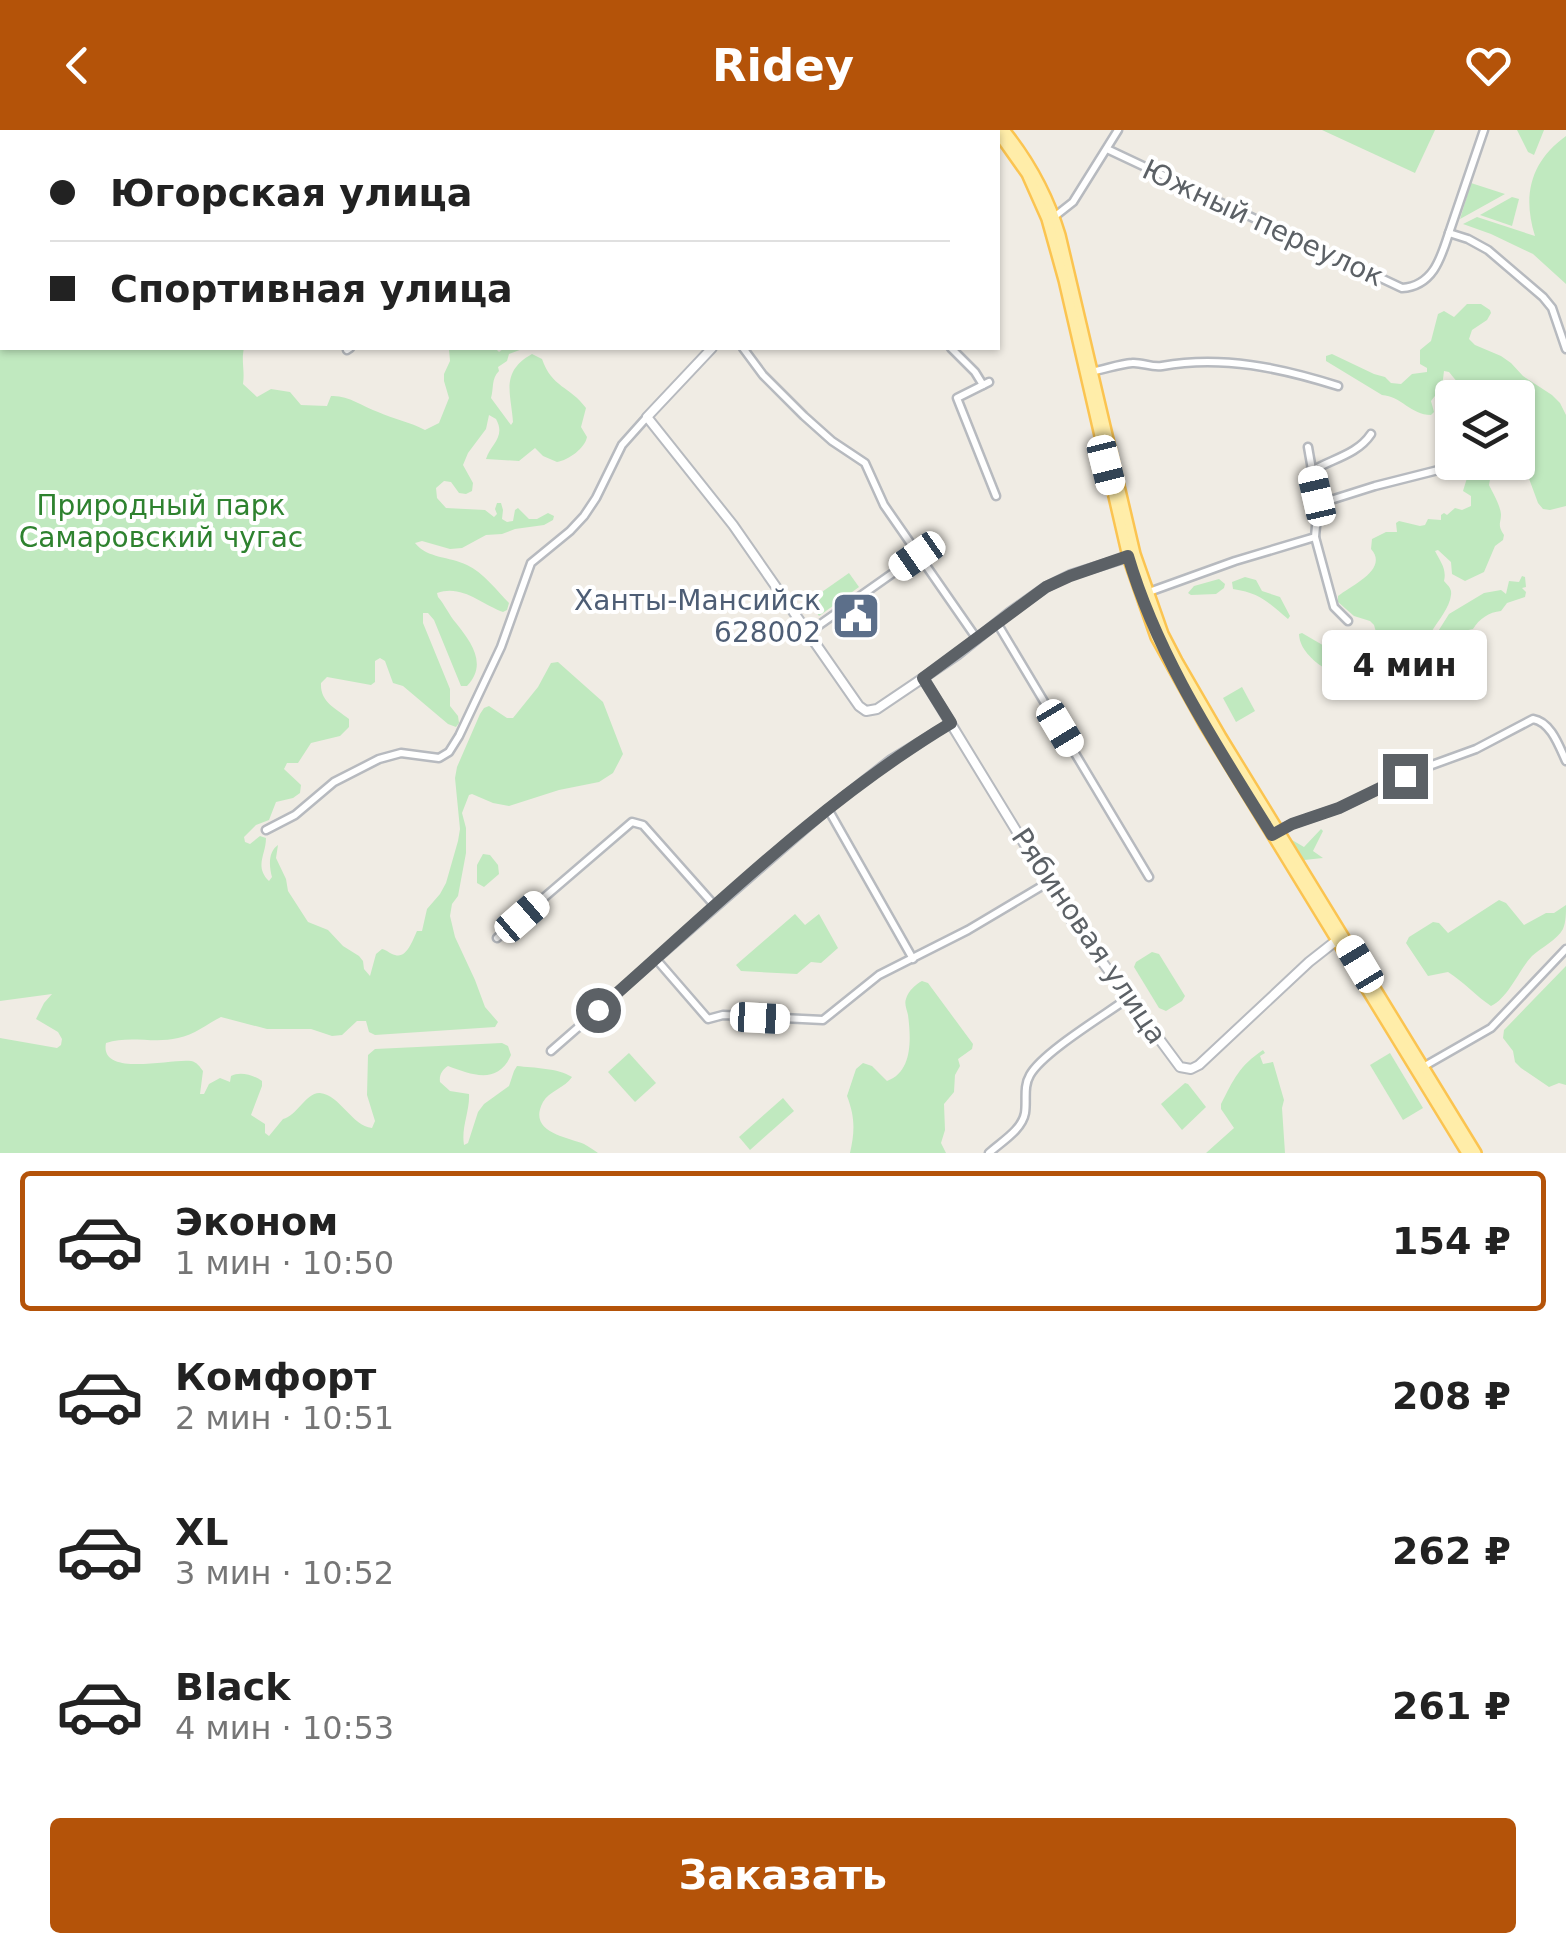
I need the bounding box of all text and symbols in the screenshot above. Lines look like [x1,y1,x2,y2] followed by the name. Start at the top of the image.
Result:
[50,38,105,93] icon: back
[1461,38,1516,93] icon: heart
[712,39,854,92] text: Ridey
[1137,153,1389,293] street label: Южный переулок
[110,171,472,215] text: Югорская улица
[110,267,513,311] text: Спортивная улица
[1435,380,1535,480] map controls
[1435,380,1535,480] button: layers
[1084,432,1128,498] car
[1296,463,1338,529] car
[19,489,303,554] park label: Природный парк Самаровский чугас
[884,527,950,585] car
[574,584,821,649] place label: Ханты-Мансийск 628002
[830,590,882,642] public building icon: Ханты-Мансийск 628002
[1322,631,1488,701] callout: 4 мин
[1352,646,1457,684] text: 4 мин
[1032,695,1088,761] car
[1383,754,1428,799] route end
[1005,822,1173,1050] street label: Рябиновая улица
[490,886,554,948] car
[1332,931,1388,997] car
[576,988,621,1033] route start
[729,1001,791,1035] car
[55,1196,145,1286] icon: car
[175,1200,338,1244] text: Эконом
[1392,1219,1511,1263] text: 154 ₽
[175,1244,394,1282] text: 1 мин · 10:50
[55,1351,145,1441] icon: car
[175,1355,376,1399] text: Комфорт
[1392,1374,1511,1418] text: 208 ₽
[175,1399,394,1437] text: 2 мин · 10:51
[55,1506,145,1596] icon: car
[175,1510,229,1554] text: XL
[1392,1529,1511,1573] text: 262 ₽
[175,1554,394,1592] text: 3 мин · 10:52
[55,1661,145,1751] icon: car
[175,1665,290,1709] text: Black
[1392,1684,1511,1728] text: 261 ₽
[175,1709,394,1747] text: 4 мин · 10:53
[50,1818,1516,1933] button: Заказать

